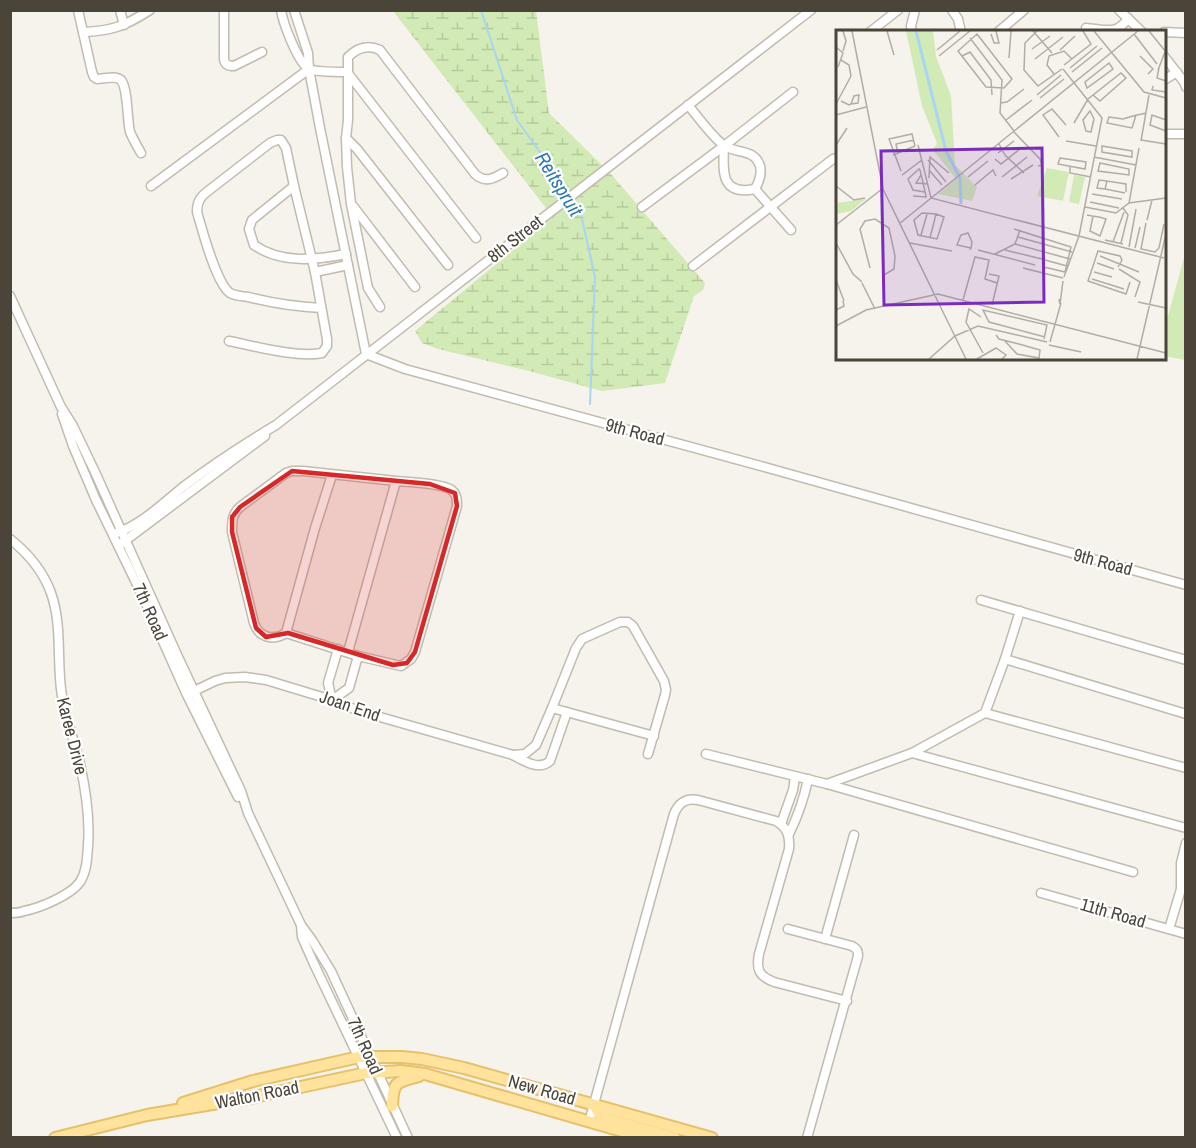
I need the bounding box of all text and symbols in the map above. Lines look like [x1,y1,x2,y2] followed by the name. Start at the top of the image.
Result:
[836,30,1166,360] inset map
[529,146,590,221] water label: Reitspruit
[482,209,548,268] street label: 8th Street
[603,412,667,451] street label: 9th Road
[1071,542,1135,581] street label: 9th Road
[127,579,174,644] street label: 7th Road
[317,684,384,727] street label: Joan End
[51,695,94,777] street label: Karee Drive
[1077,891,1149,934] street label: 11th Road
[342,1013,389,1078] street label: 7th Road
[506,1068,579,1111] street label: New Road
[213,1074,301,1115] street label: Walton Road

